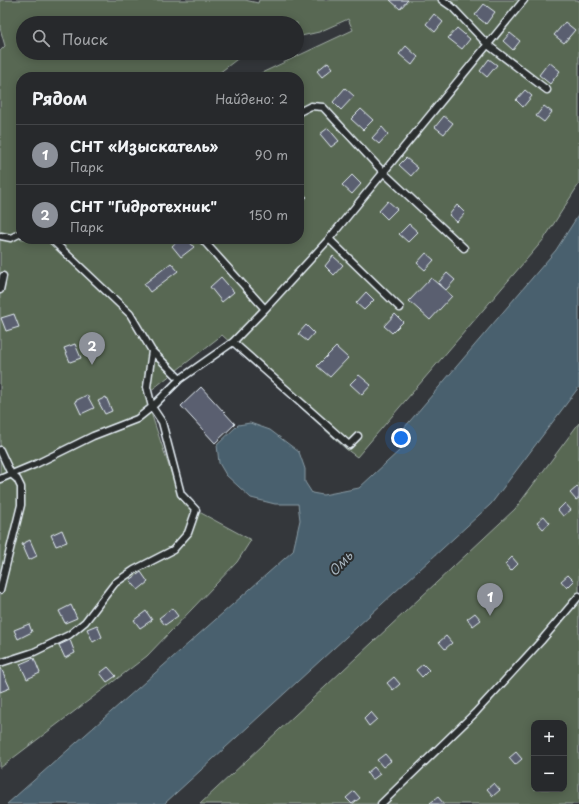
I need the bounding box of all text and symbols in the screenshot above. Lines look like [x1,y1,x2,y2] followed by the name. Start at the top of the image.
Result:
[16,16,304,60] search box
[30,27,52,49] icon: search
[62,27,108,50] text: Поиск
[32,85,87,111] text: Рядом
[215,89,288,108] text: Найдено: 2
[70,134,218,157] text: СНТ «Изыскатель»
[42,145,48,164] text: 1
[255,145,288,164] text: 90 m
[70,157,104,176] text: Парк
[70,194,217,217] text: СНТ "Гидротехник"
[40,205,50,224] text: 2
[249,205,288,224] text: 150 m
[70,217,104,236] text: Парк
[79,332,105,365] pin: 2
[391,428,411,448] your location
[324,546,357,580] water label: Омь
[477,583,503,616] pin: 1
[531,720,567,792] map controls
[531,720,567,756] button: +
[531,756,567,792] button: −

